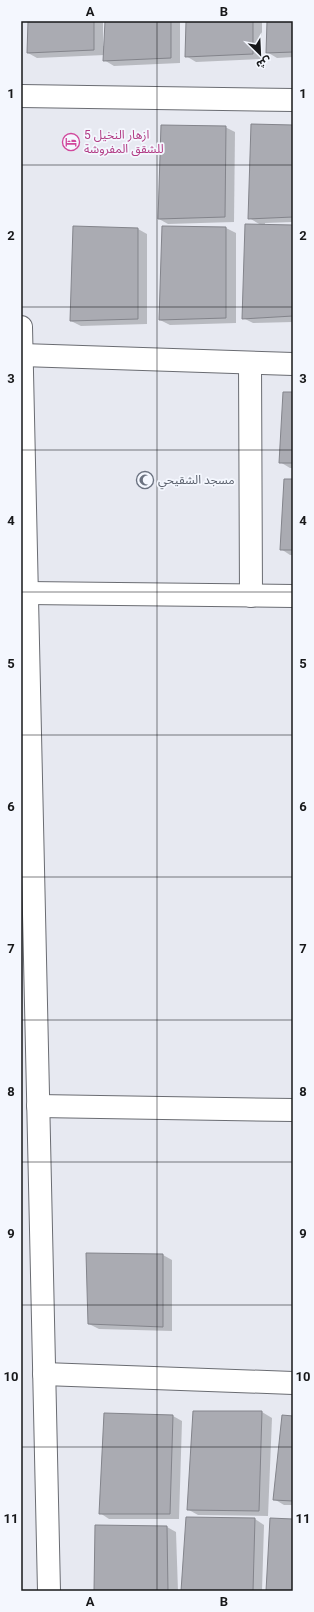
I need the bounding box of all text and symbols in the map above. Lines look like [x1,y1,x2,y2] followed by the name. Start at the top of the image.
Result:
[86,4,95,19] text: A
[220,4,228,19] text: B
[240,34,280,74] north arrow
[254,54,273,72] text: ش
[7,86,15,101] text: 1
[299,86,307,101] text: 1
[84,128,164,157] place label: ازهار النخيل 5 للشقق المفروشة
[61,132,81,152] hotel icon: ازهار النخيل 5 للشقق المفروشة
[7,228,15,243] text: 2
[299,228,307,243] text: 2
[7,371,15,386] text: 3
[299,371,307,386] text: 3
[135,470,155,490] mosque icon: مسجد الشقيحي
[158,473,235,490] place label: مسجد الشقيحي
[7,513,15,528] text: 4
[299,513,307,528] text: 4
[7,656,15,671] text: 5
[299,656,307,671] text: 5
[7,799,15,814] text: 6
[299,799,307,814] text: 6
[7,941,15,956] text: 7
[299,941,307,956] text: 7
[7,1084,15,1099] text: 8
[299,1084,307,1099] text: 8
[7,1226,15,1241] text: 9
[299,1226,307,1241] text: 9
[4,1369,18,1384] text: 10
[296,1369,310,1384] text: 10
[4,1511,18,1526] text: 11
[296,1511,310,1526] text: 11
[86,1594,95,1609] text: A
[220,1594,228,1609] text: B

